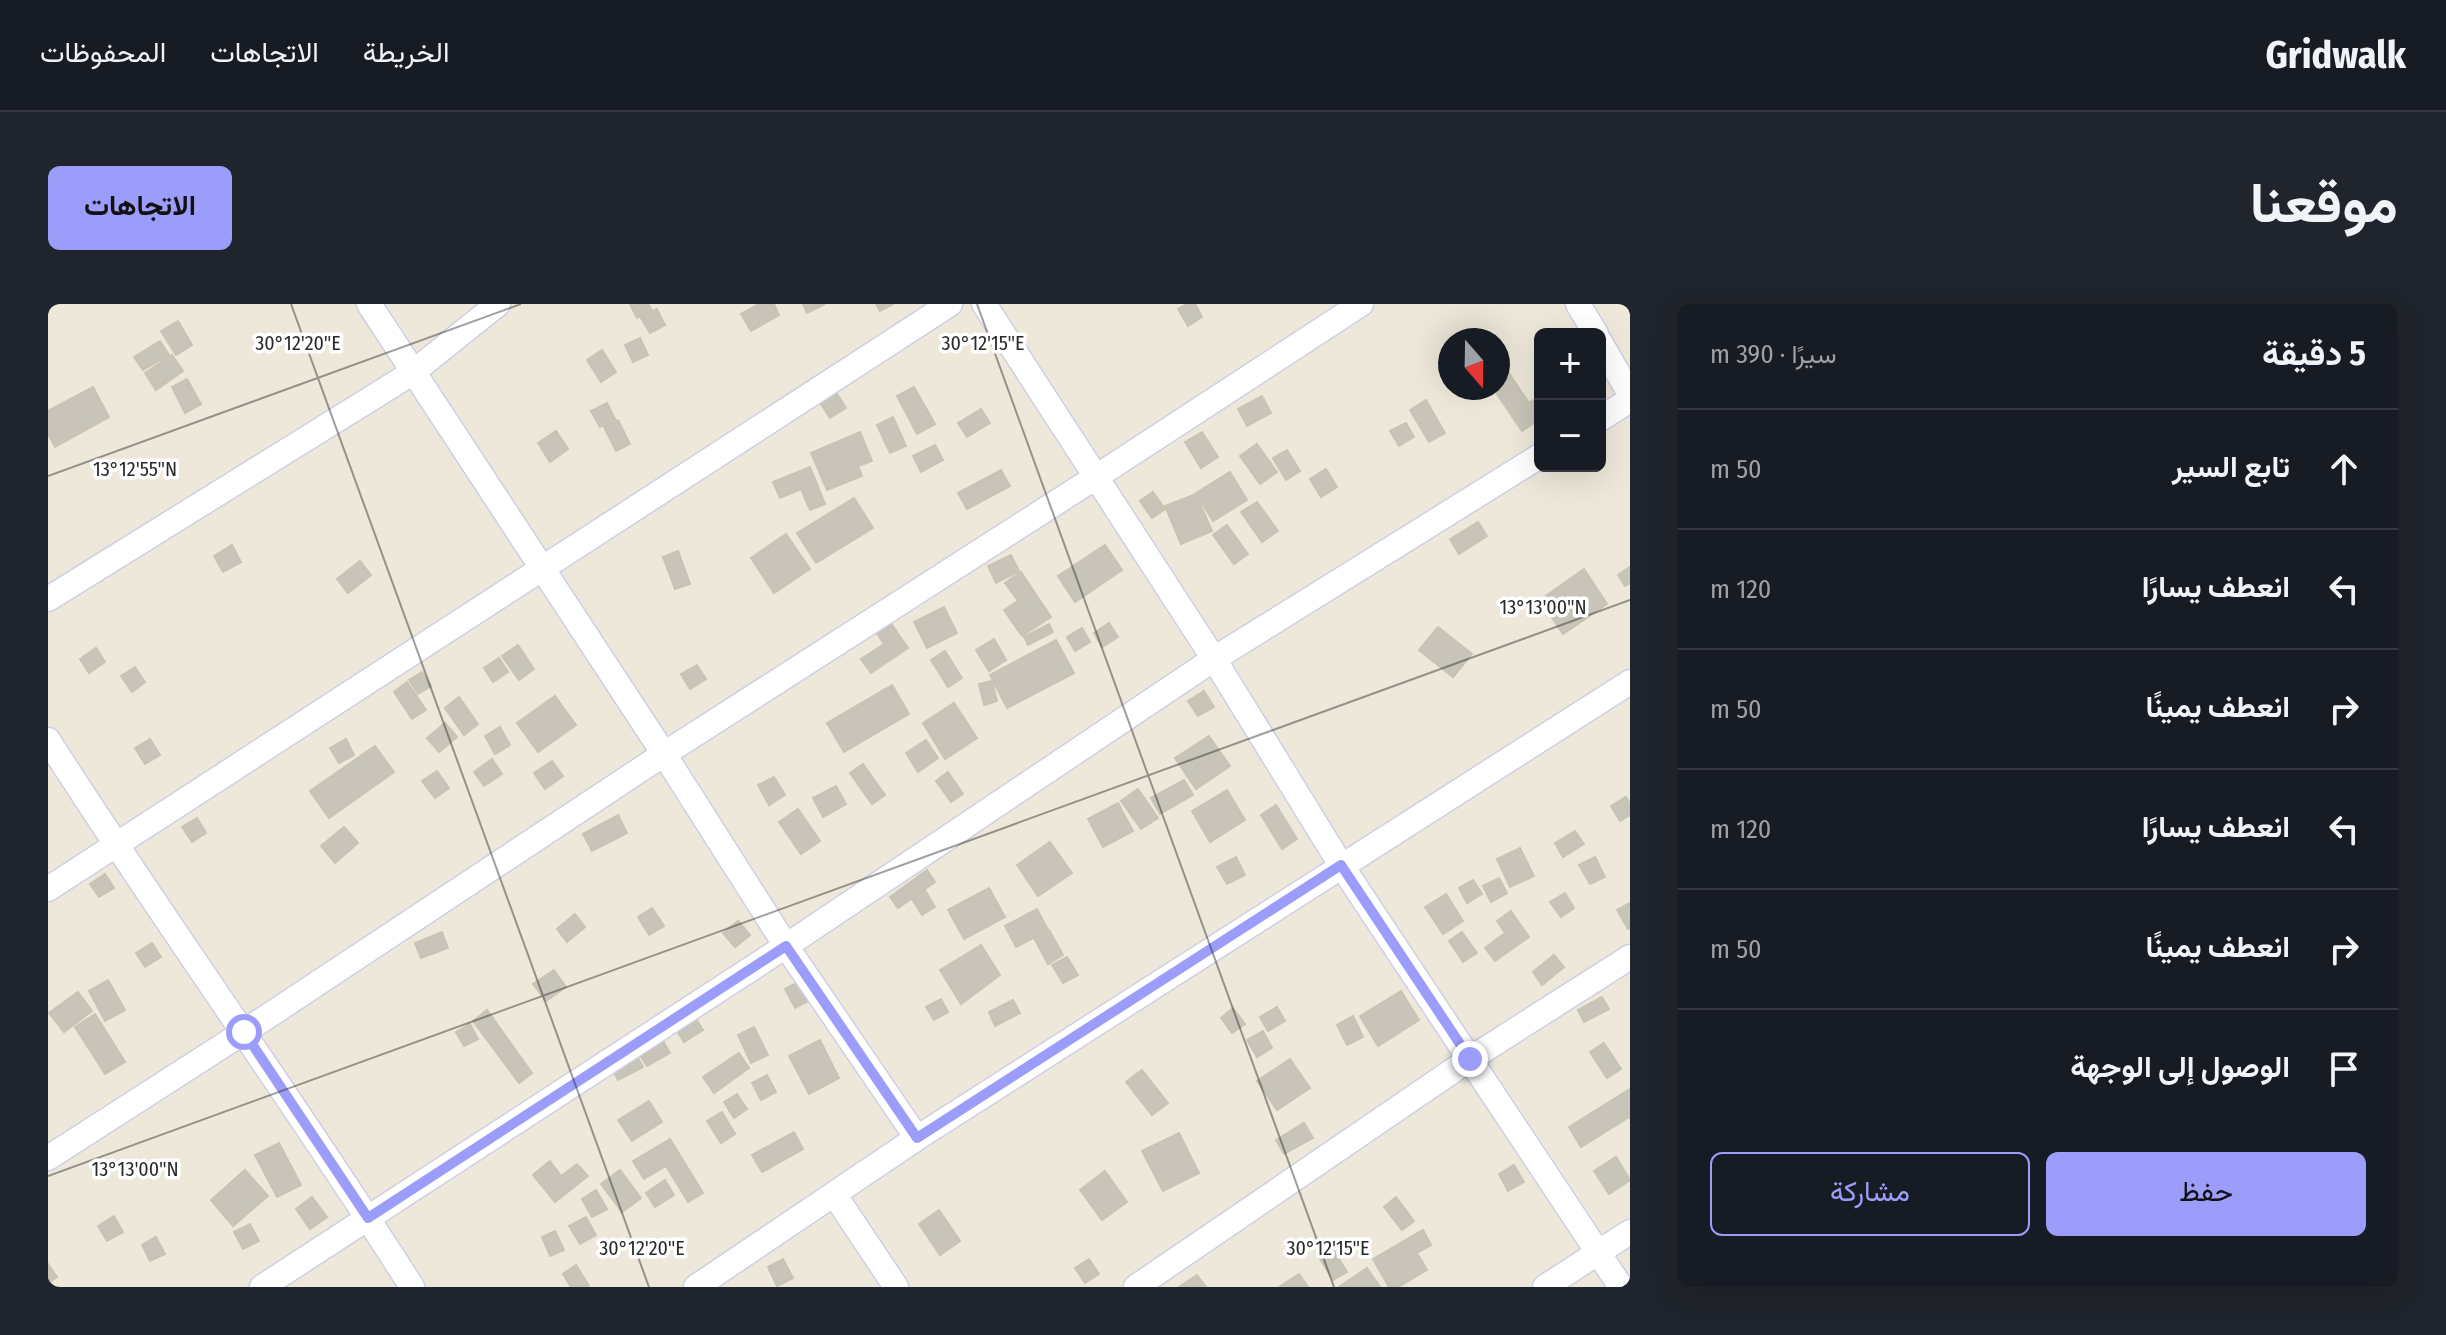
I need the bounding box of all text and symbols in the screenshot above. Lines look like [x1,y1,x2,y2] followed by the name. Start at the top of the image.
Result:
[2265,32,2406,78] text: Gridwalk
[40,36,166,69] text: المحفوظات
[210,36,319,69] text: الاتجاهات
[363,36,449,69] text: الخريطة
[48,166,232,250] button: الاتجاهات
[2250,170,2398,237] text: موقعنا
[1438,328,1510,400] north arrow
[1534,328,1606,472] map controls
[1534,328,1606,400] button: +
[255,331,341,355] text: 30°12'20"E
[942,331,1024,355] text: 30°12'15"E
[2262,333,2366,374] text: 5 دقيقة
[1710,339,1837,370] text: سيرًا · 390 m
[1534,400,1606,472] button: −
[2322,447,2366,491] icon: ahead
[2172,449,2290,485] text: تابع السير
[1710,454,1762,485] text: 50 m
[93,457,177,481] text: 13°12'55"N
[2322,567,2366,611] icon: left
[2142,569,2290,605] text: انعطف يسارًا
[1710,574,1771,605] text: 120 m
[1499,595,1587,619] text: 13°13'00"N
[2322,687,2366,731] icon: right
[2145,689,2290,725] text: انعطف يمينًا
[1710,694,1762,725] text: 50 m
[2322,807,2366,851] icon: left
[2142,809,2290,845] text: انعطف يسارًا
[1710,814,1771,845] text: 120 m
[2322,927,2366,971] icon: right
[2145,929,2290,965] text: انعطف يمينًا
[1710,934,1762,965] text: 50 m
[226,1014,262,1050] route start
[1452,1041,1488,1077] route end
[2322,1047,2366,1091] icon: arrive
[2070,1049,2290,1085] text: الوصول إلى الوجهة
[1710,1152,2030,1236] button: مشاركة
[2046,1152,2366,1236] button: حفظ
[91,1157,179,1181] text: 13°13'00"N
[599,1236,685,1260] text: 30°12'20"E
[1287,1236,1369,1260] text: 30°12'15"E

